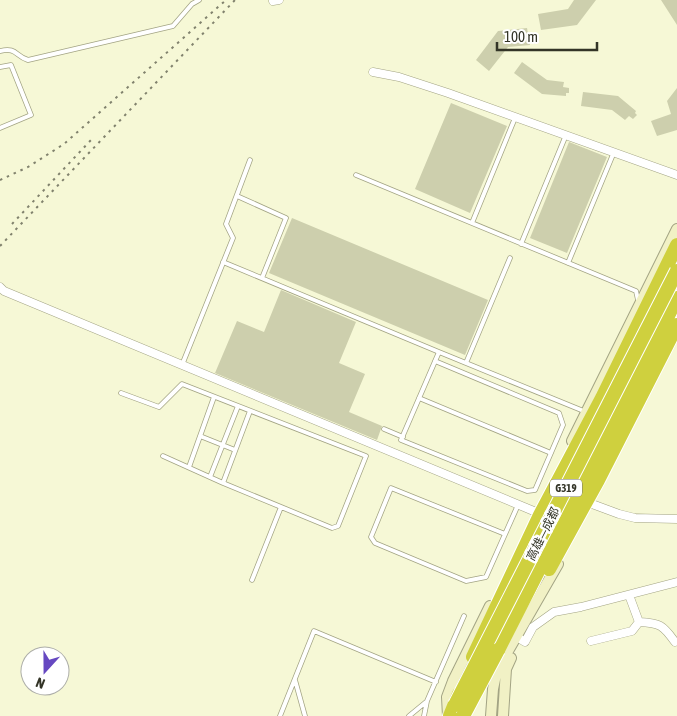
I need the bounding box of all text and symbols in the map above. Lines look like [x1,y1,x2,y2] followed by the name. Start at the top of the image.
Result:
[497,20,597,52] scale bar
[504,28,538,45] text: 100 m
[550,479,582,496] road number: G319
[524,505,562,563] street label: 高雄—成都
[20,646,70,696] north arrow
[34,674,47,692] text: N

